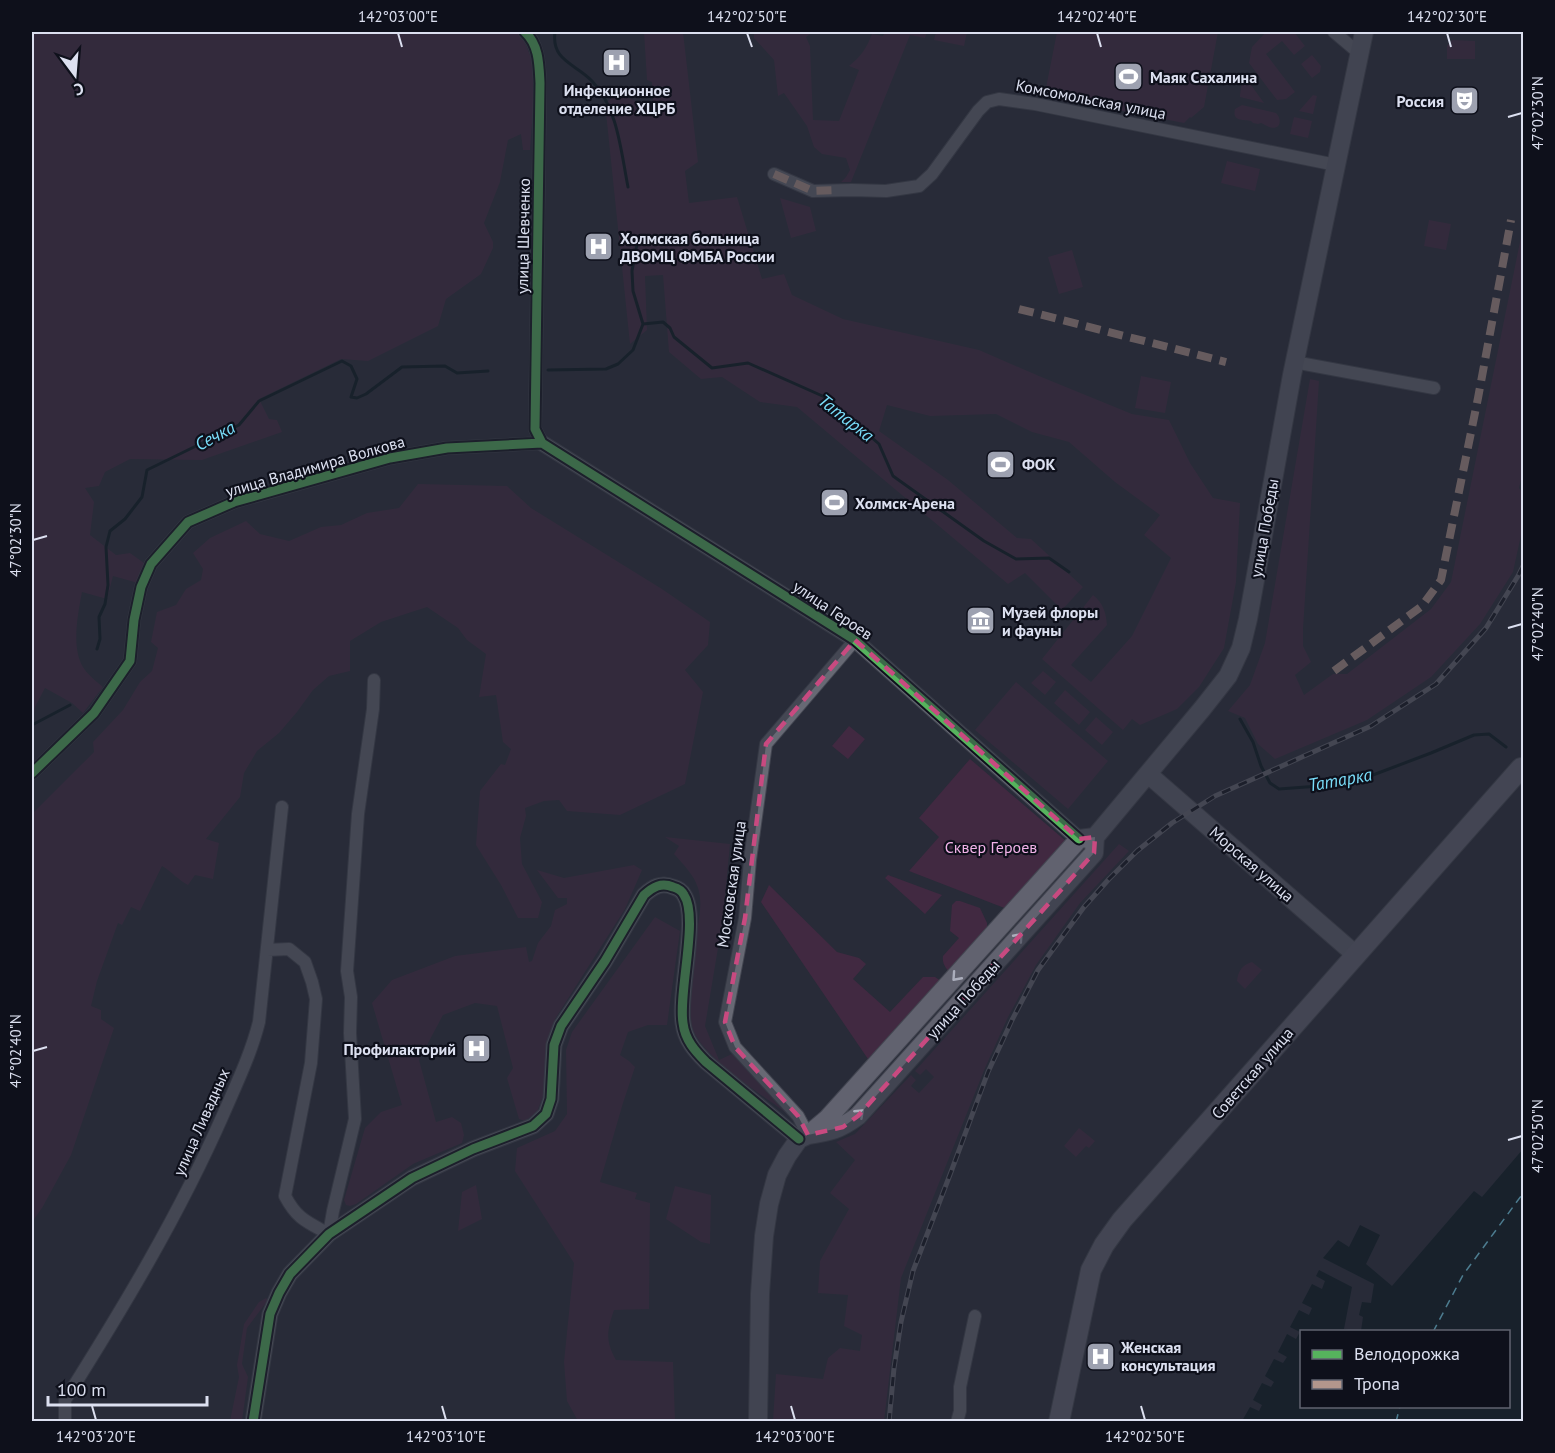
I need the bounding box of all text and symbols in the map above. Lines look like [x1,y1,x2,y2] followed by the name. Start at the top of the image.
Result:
[358,7,438,26] text: 142°03'00"E
[707,7,787,26] text: 142°02'50"E
[1057,7,1137,26] text: 142°02'40"E
[1407,7,1487,26] text: 142°02'30"E
[45,45,105,105] north arrow
[601,46,633,78] hospital icon: Инфекционное отделение ХЦРБ
[1113,61,1145,93] sports icon: Маяк Сахалина
[1150,67,1257,87] place label: Маяк Сахалина
[1014,75,1168,123] street label: Комсомольская улица
[1528,76,1547,150] text: 47°02'30"N
[72,79,86,100] text: С
[559,80,675,118] place label: Инфекционное отделение ХЦРБ
[1449,85,1481,117] theatre icon: Россия
[1396,91,1444,111] place label: Россия
[512,178,534,294] street label: улица Шевченко
[620,228,775,266] place label: Холмская больница ДВОМЦ ФМБА России
[583,231,615,263] hospital icon: Холмская больница ДВОМЦ ФМБА России
[814,389,879,447] water label: Татарка
[191,415,239,456] water label: Сечка
[223,431,407,501] street label: улица Владимира Волкова
[985,448,1017,480] sports icon: ФОК
[1022,454,1056,474] place label: ФОК
[1245,477,1283,579] street label: улица Победы
[818,487,850,519] sports icon: Холмск-Арена
[855,493,955,513] place label: Холмск-Арена
[6,503,25,577] text: 47°02'30"N
[789,576,877,644] street label: улица Героев
[1528,587,1547,661] text: 47°02'40"N
[1002,602,1098,640] place label: Музей флоры и фауны
[965,605,997,637] museum icon: Музей флоры и фауны
[1306,763,1374,796] water label: Татарка
[712,819,750,949] street label: Московская улица
[1206,822,1298,906] street label: Морская улица
[945,837,1037,857] park label: Сквер Героев
[1012,933,1023,944] one-way arrow
[922,955,1004,1043] street label: улица Победы
[952,970,963,981] one-way arrow
[6,1014,25,1088] text: 47°02'40"N
[1207,1023,1297,1123] street label: Советская улица
[461,1033,493,1065] hospital icon: Профилакторий
[343,1039,456,1059] place label: Профилакторий
[168,1065,234,1179] street label: улица Ливадных
[1528,1099,1547,1173] text: 47°02'50"N
[854,1109,864,1120] one-way arrow
[1300,1330,1510,1408] legend
[1120,1337,1215,1375] place label: Женская консультация
[1084,1340,1116,1372] hospital icon: Женская консультация
[1354,1342,1460,1365] text: Велодорожка
[48,1369,207,1407] scale bar
[1354,1372,1400,1395] text: Тропа
[57,1378,106,1401] text: 100 m
[56,1427,136,1446] text: 142°03'20"E
[406,1427,486,1446] text: 142°03'10"E
[755,1427,835,1446] text: 142°03'00"E
[1105,1427,1185,1446] text: 142°02'50"E

